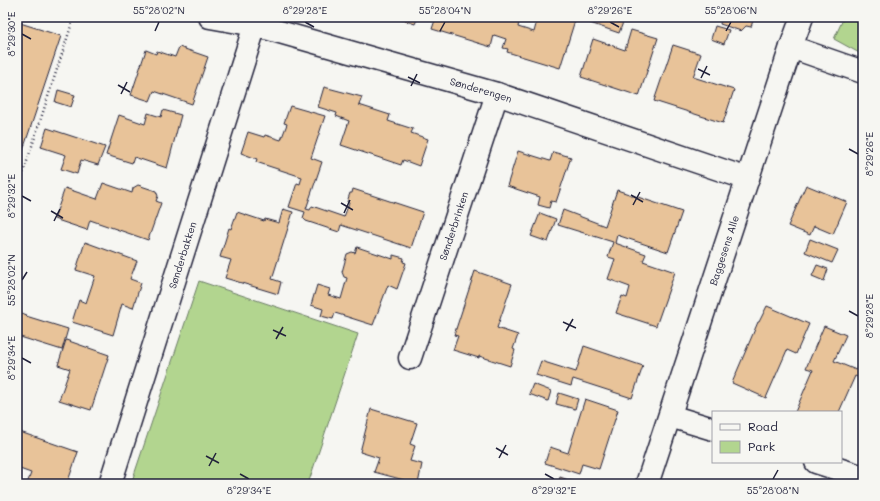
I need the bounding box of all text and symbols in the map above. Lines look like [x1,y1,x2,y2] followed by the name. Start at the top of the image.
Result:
[133,3,185,17] text: 55°28'02"N
[283,3,327,17] text: 8°29'28"E
[419,3,471,17] text: 55°28'04"N
[588,3,632,17] text: 8°29'26"E
[705,3,757,17] text: 55°28'06"N
[4,11,18,56] text: 8°29'30"E
[449,74,514,106] street label: Sønderengen
[862,132,876,176] text: 8°29'26"E
[4,174,18,218] text: 8°29'32"E
[436,190,471,262] street label: Sønderbrinken
[706,213,742,287] street label: Baggesens Alle
[165,220,199,291] street label: Sønderbakken
[4,254,18,306] text: 55°28'02"N
[862,294,876,338] text: 8°29'28"E
[4,335,18,380] text: 8°29'34"E
[712,411,842,463] legend
[748,418,778,434] text: Road
[748,438,775,454] text: Park
[227,483,272,497] text: 8°29'34"E
[532,483,576,497] text: 8°29'32"E
[747,483,799,497] text: 55°28'08"N

